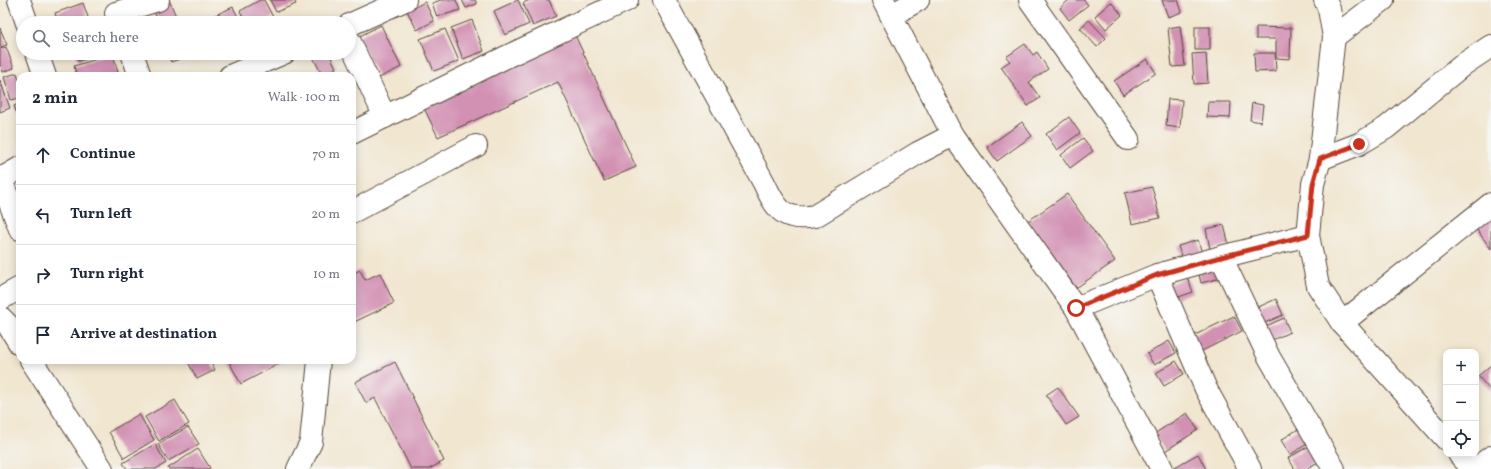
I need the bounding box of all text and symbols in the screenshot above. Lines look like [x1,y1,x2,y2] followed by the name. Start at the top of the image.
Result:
[16,16,356,60] search box
[30,27,52,49] icon: search
[62,28,139,49] text: Search here
[32,87,78,110] text: 2 min
[268,89,340,107] text: Walk · 100 m
[1350,135,1368,153] route end
[32,144,54,166] icon: ahead
[70,144,135,165] text: Continue
[312,146,340,164] text: 70 m
[32,204,54,226] icon: left
[70,204,132,225] text: Turn left
[311,206,340,224] text: 20 m
[32,264,54,286] icon: right
[70,264,144,285] text: Turn right
[313,266,340,284] text: 10 m
[1067,299,1085,317] route start
[32,324,54,346] icon: arrive
[70,324,217,345] text: Arrive at destination
[1443,349,1479,457] map controls
[1443,349,1479,385] button: +
[1443,385,1479,421] button: −
[1443,421,1479,457] button: locate

